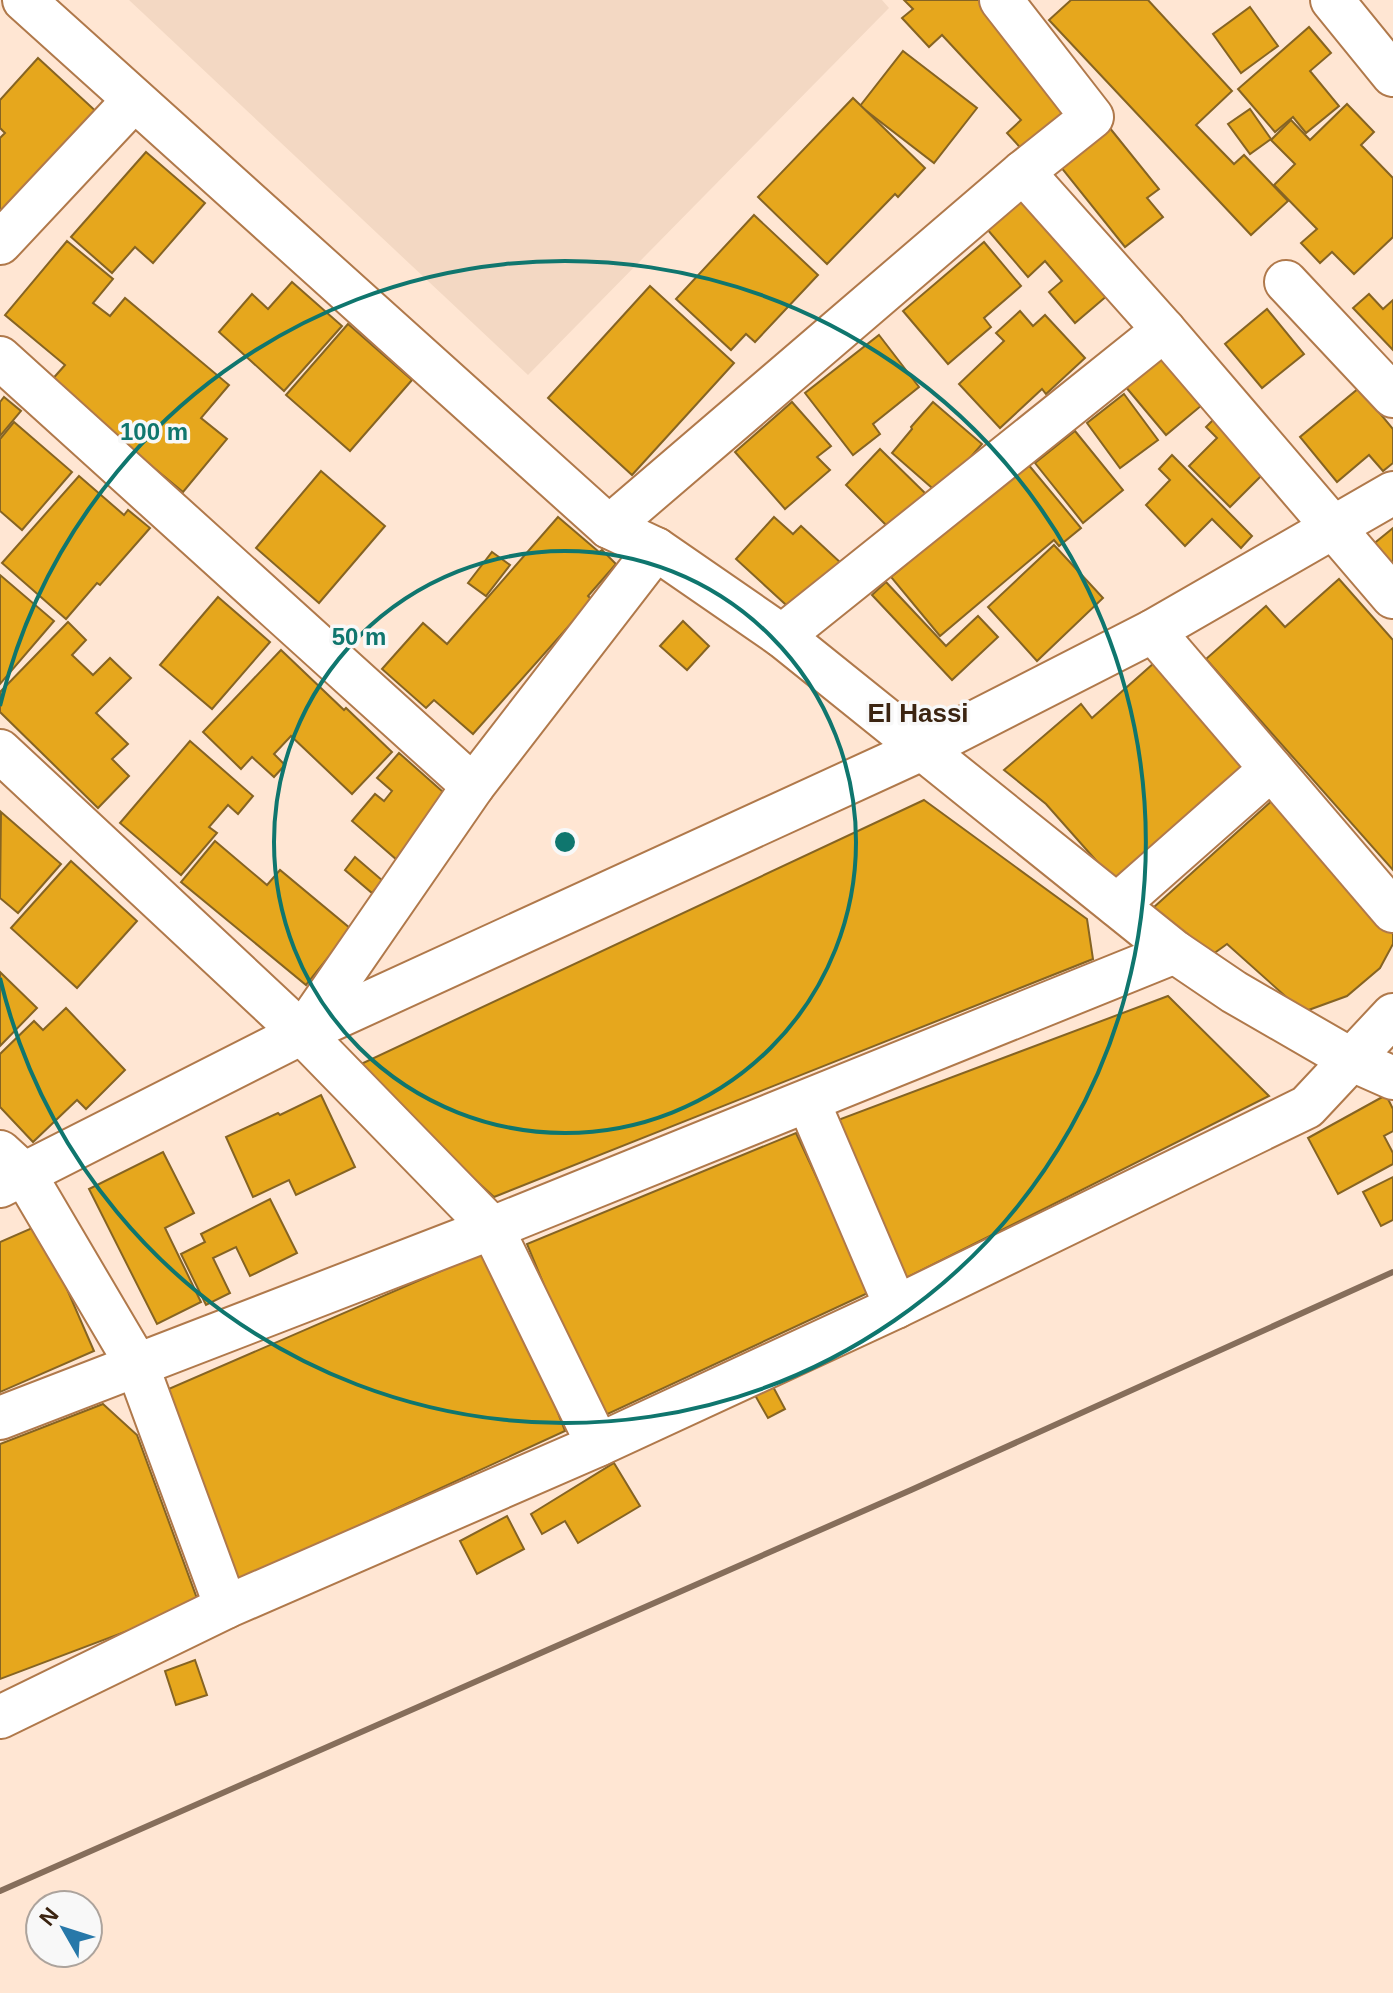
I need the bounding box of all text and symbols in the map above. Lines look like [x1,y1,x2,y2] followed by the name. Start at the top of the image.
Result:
[120,418,188,445] text: 100 m
[332,623,386,650] text: 50 m
[867,698,969,728] district label: El Hassi
[551,828,579,856] centre of rings
[24,1889,104,1969] north arrow
[34,1903,64,1931] text: N

